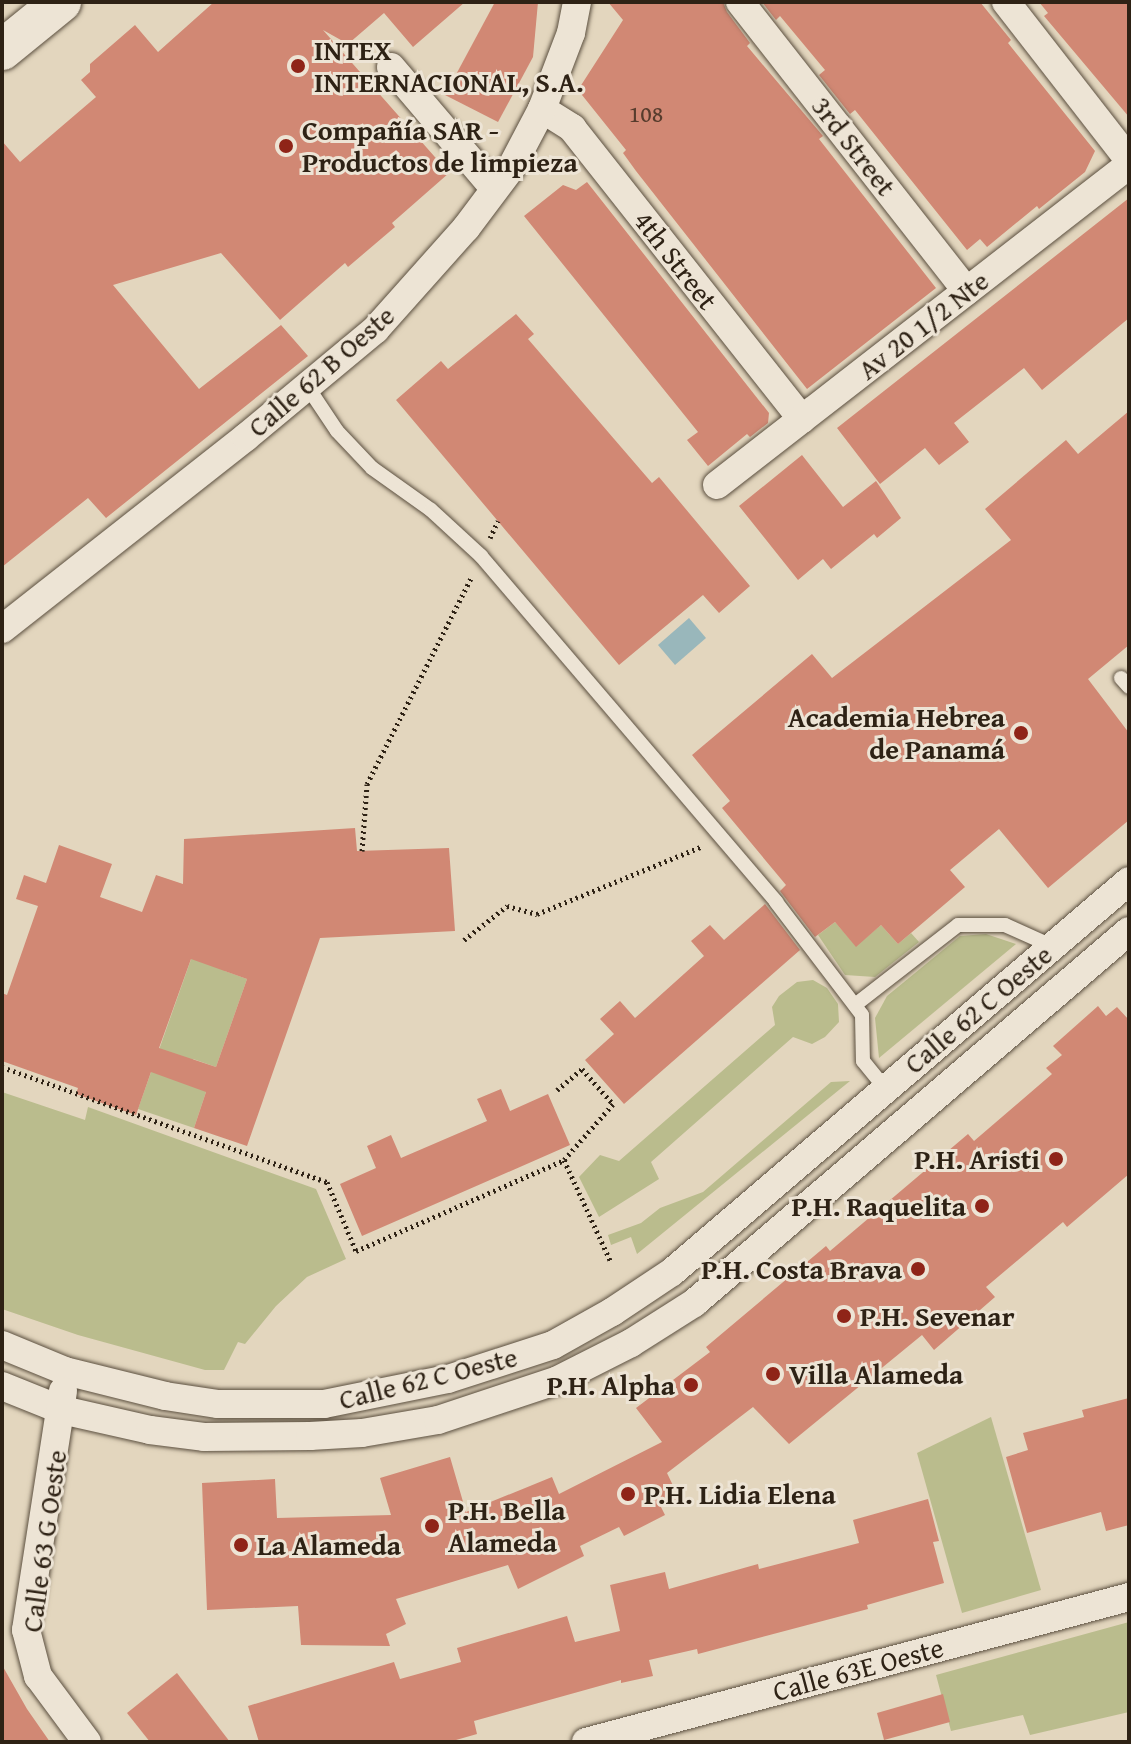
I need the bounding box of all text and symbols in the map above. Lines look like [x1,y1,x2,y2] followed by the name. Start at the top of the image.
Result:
[314,33,584,99] place label: INTEX INTERNACIONAL, S.A.
[289,57,307,75] marker: INTEX INTERNACIONAL, S.A.
[805,90,903,202] street label: 3rd Street
[629,100,663,128] house number: 108
[302,113,578,179] place label: Compañía SAR - Productos de limpieza
[277,137,295,155] marker: Compañía SAR - Productos de limpieza
[627,204,725,316] street label: 4th Street
[851,264,995,386] street label: Av 20 1/2 Nte
[241,298,401,444] street label: Calle 62 B Oeste
[788,700,1005,766] place label: Academia Hebrea de Panamá
[1012,724,1030,742] marker: Academia Hebrea de Panamá
[897,938,1059,1080] street label: Calle 62 C Oeste
[914,1142,1040,1176] place label: P.H. Aristi
[1047,1150,1065,1168] marker: P.H. Aristi
[792,1189,966,1223] place label: P.H. Raquelita
[973,1197,991,1215] marker: P.H. Raquelita
[701,1252,902,1286] place label: P.H. Costa Brava
[909,1260,927,1278] marker: P.H. Costa Brava
[860,1299,1015,1333] place label: P.H. Sevenar
[835,1307,853,1325] marker: P.H. Sevenar
[336,1340,520,1416] street label: Calle 62 C Oeste
[789,1357,963,1391] place label: Villa Alameda
[764,1365,782,1383] marker: Villa Alameda
[547,1368,675,1402] place label: P.H. Alpha
[682,1376,700,1394] marker: P.H. Alpha
[15,1448,73,1634] street label: Calle 63 G Oeste
[644,1477,836,1511] place label: P.H. Lidia Elena
[619,1485,637,1503] marker: P.H. Lidia Elena
[448,1493,566,1559] place label: P.H. Bella Alameda
[423,1517,441,1535] marker: P.H. Bella Alameda
[257,1528,401,1562] place label: La Alameda
[232,1536,250,1554] marker: La Alameda
[769,1630,947,1708] street label: Calle 63E Oeste

